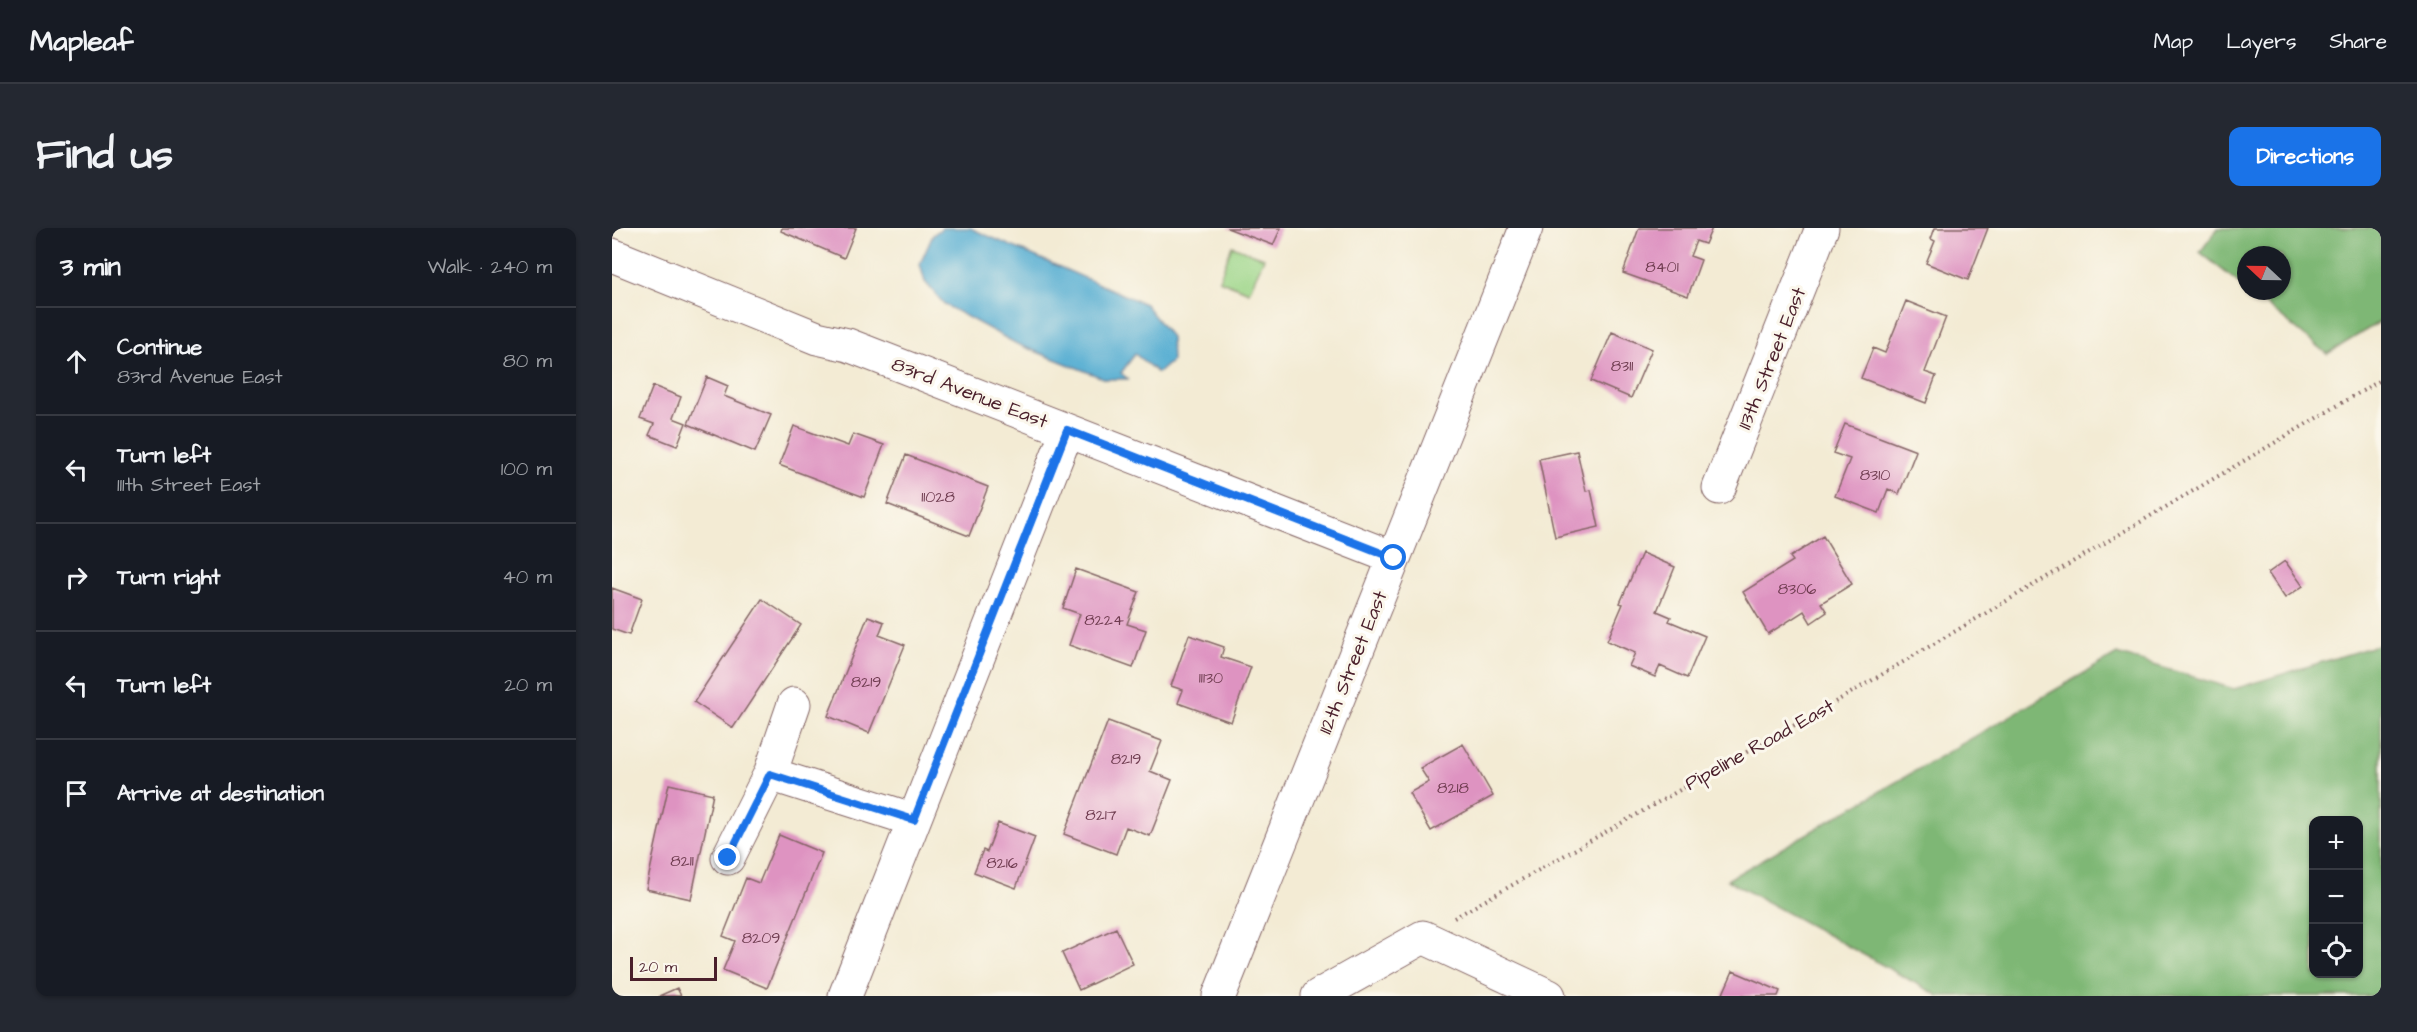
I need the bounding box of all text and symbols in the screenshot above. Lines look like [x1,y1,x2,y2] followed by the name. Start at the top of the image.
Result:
[30,22,133,61] text: Mapleaf
[2153,27,2193,56] text: Map
[2226,27,2296,56] text: Layers
[2329,27,2387,56] text: Share
[36,127,173,185] text: Find us
[2229,127,2381,186] button: Directions
[2237,246,2291,300] north arrow
[60,249,121,285] text: 3 min
[428,253,552,281] text: Walk · 240 m
[1645,256,1679,278] house number: 8401
[1731,283,1813,434] street label: 113th Street East
[117,332,202,363] text: Continue
[60,345,93,378] icon: ahead
[503,347,552,375] text: 80 m
[887,350,1052,436] street label: 83rd Avenue East
[1611,355,1633,377] house number: 8311
[117,363,283,391] text: 83rd Avenue East
[117,440,211,471] text: Turn left
[60,453,93,486] icon: left
[501,455,552,483] text: 100 m
[1860,464,1890,486] house number: 8310
[117,471,261,499] text: 111th Street East
[921,486,955,508] house number: 11028
[1380,544,1406,570] route start
[60,561,93,594] icon: right
[117,562,220,593] text: Turn right
[502,563,552,591] text: 40 m
[1778,578,1816,600] house number: 8306
[1311,586,1394,738] street label: 112th Street East
[1084,609,1124,631] house number: 8224
[1199,667,1223,689] house number: 11130
[60,669,93,702] icon: left
[117,670,211,701] text: Turn left
[504,671,552,699] text: 20 m
[851,671,881,693] house number: 8219
[1680,692,1839,798] street label: Pipeline Road East
[1111,748,1141,770] house number: 8219
[60,777,93,810] icon: arrive
[1437,777,1469,799] house number: 8218
[117,778,324,809] text: Arrive at destination
[1085,804,1117,826] house number: 8217
[2309,816,2363,978] map controls
[2309,816,2363,870] button: +
[714,844,740,870] route end
[670,850,694,872] house number: 8211
[986,852,1018,874] house number: 8216
[2309,870,2363,924] button: −
[2309,924,2363,978] button: locate
[742,927,780,949] house number: 8209
[630,954,717,982] scale bar
[639,956,677,978] text: 20 m

